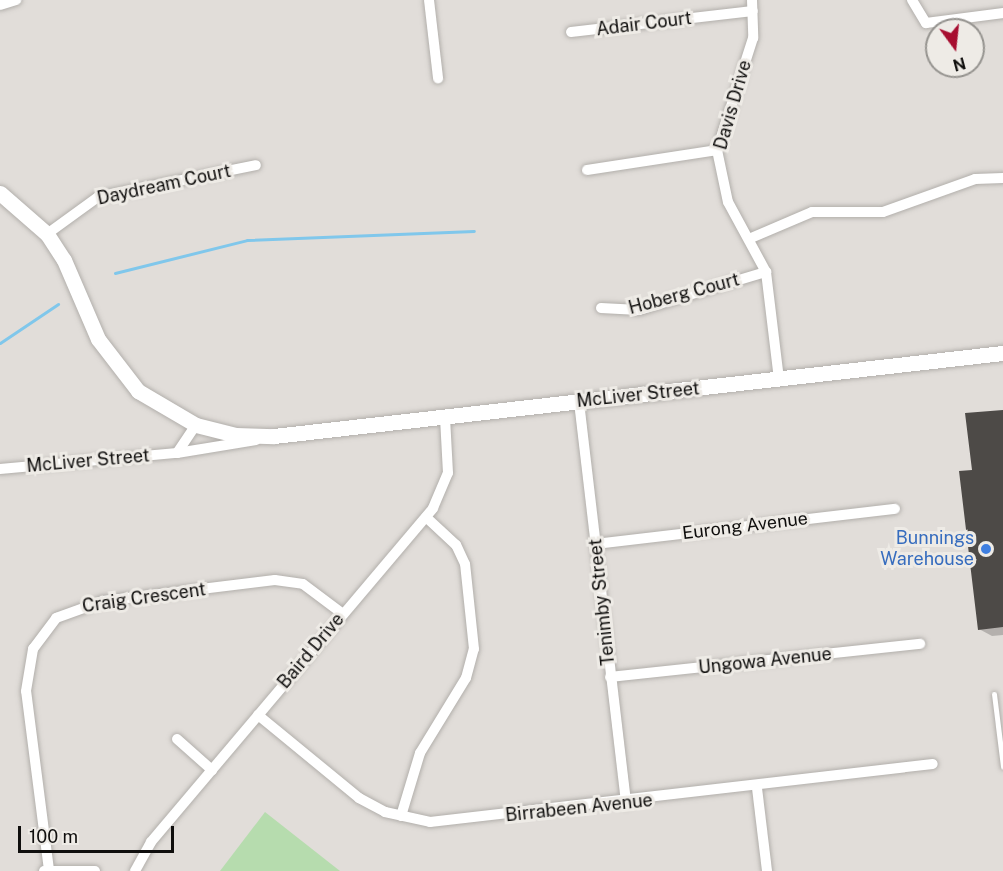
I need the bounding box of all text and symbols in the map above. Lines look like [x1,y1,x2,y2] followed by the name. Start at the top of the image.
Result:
[595,7,693,41] street label: Adair Court
[925,18,985,78] north arrow
[951,53,968,75] text: N
[710,58,756,152] street label: Davis Drive
[95,160,233,210] street label: Daydream Court
[626,269,742,319] street label: Hoberg Court
[576,378,700,412] street label: McLiver Street
[26,445,150,477] street label: McLiver Street
[681,508,809,544] street label: Eurong Avenue
[880,528,974,570] place label: Bunnings Warehouse
[585,538,619,666] street label: Tenimby Street
[979,542,993,556] marker: Bunnings Warehouse
[81,579,207,617] street label: Craig Crescent
[273,609,349,693] street label: Baird Drive
[697,643,833,679] street label: Ungowa Avenue
[504,790,654,826] street label: Birrabeen Avenue
[21,814,177,852] scale bar
[29,826,78,847] text: 100 m

